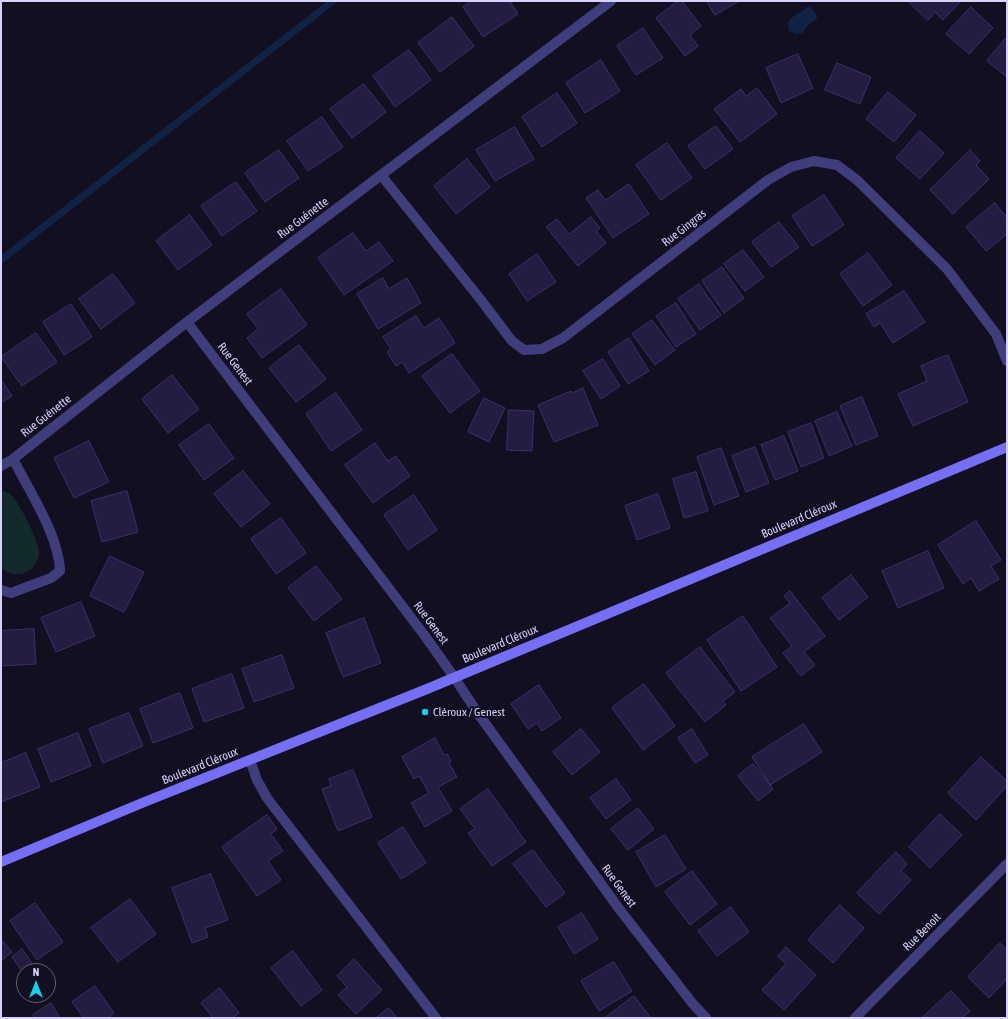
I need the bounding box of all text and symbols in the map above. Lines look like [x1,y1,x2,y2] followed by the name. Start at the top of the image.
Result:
[275,194,331,242] street label: Rue Guénette
[659,206,709,250] street label: Rue Gingras
[214,340,256,388] street label: Rue Genest
[18,392,74,440] street label: Rue Guénette
[759,497,839,541] street label: Boulevard Cléroux
[410,599,452,647] street label: Rue Genest
[460,622,540,666] street label: Boulevard Cléroux
[433,705,505,719] place label: Cléroux / Genest
[420,707,430,717] marker: Cléroux / Genest
[160,744,240,788] street label: Boulevard Cléroux
[599,862,639,910] street label: Rue Genest
[900,910,944,954] street label: Rue Benoit
[16,963,56,1003] north arrow
[33,966,39,978] text: N

